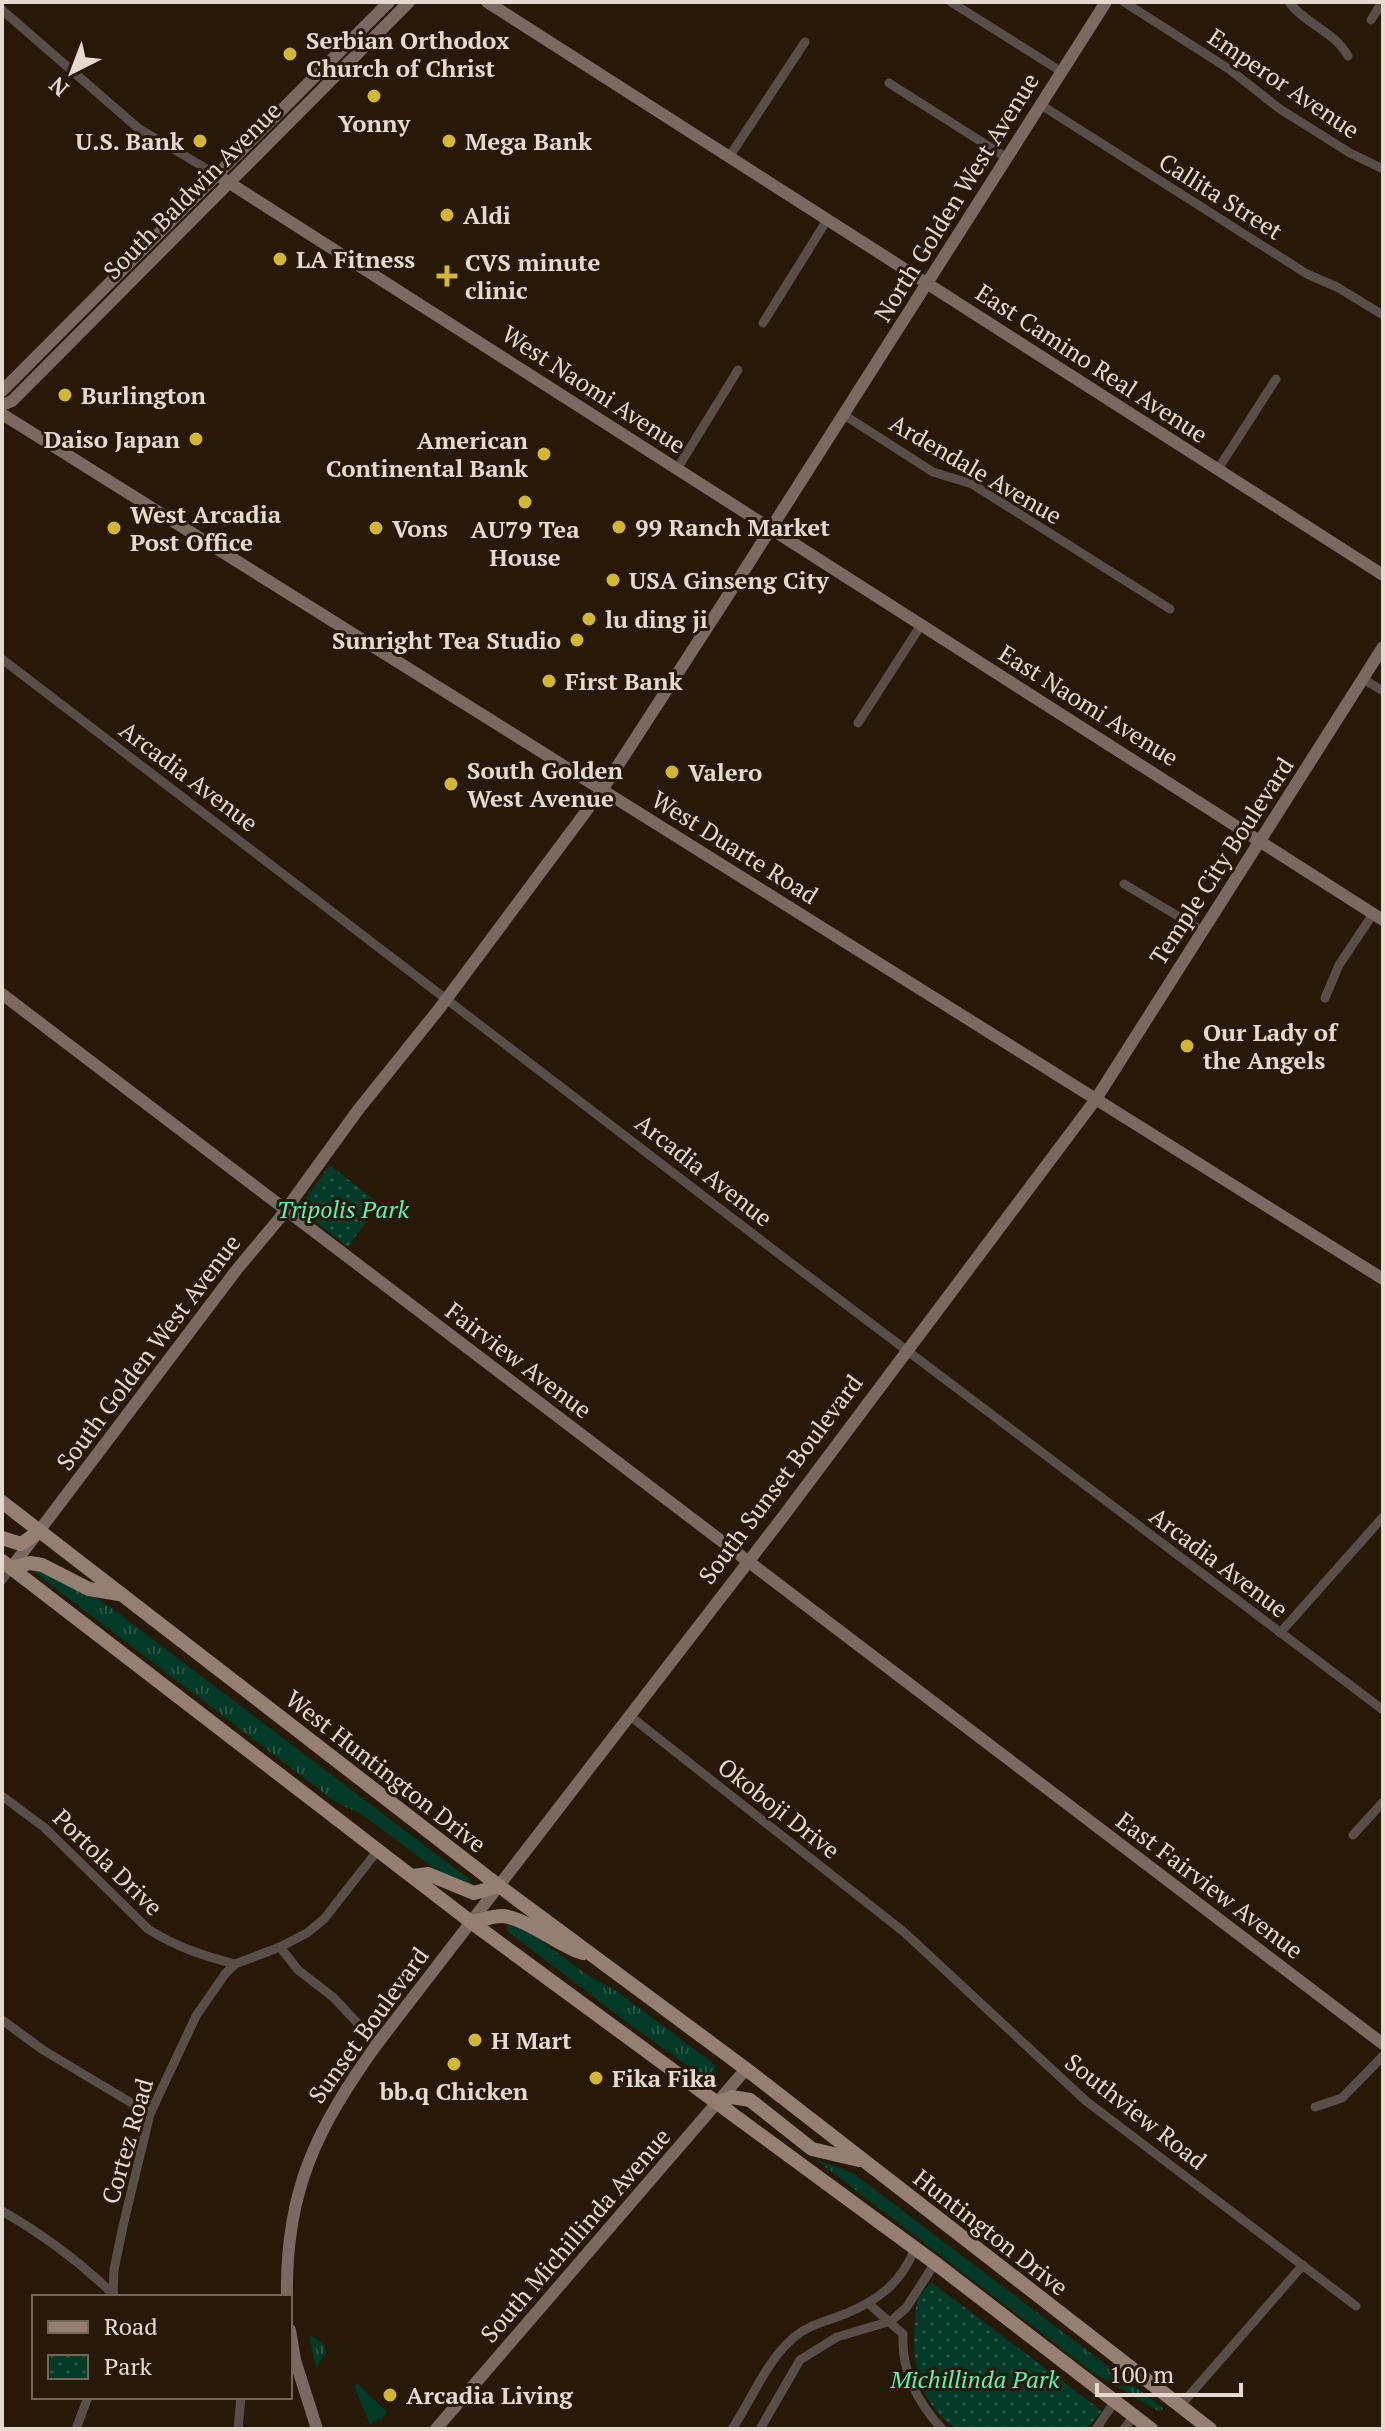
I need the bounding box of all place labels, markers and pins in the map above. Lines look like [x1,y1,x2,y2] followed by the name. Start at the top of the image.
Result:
[306,24,510,84] place label: Serbian Orthodox Church of Christ
[281,45,299,63] marker: Serbian Orthodox Church of Christ
[365,87,383,105] marker: Yonny
[338,107,411,139] place label: Yonny
[75,125,184,157] place label: U.S. Bank
[465,125,592,157] place label: Mega Bank
[191,132,209,150] marker: U.S. Bank
[440,132,458,150] marker: Mega Bank
[463,199,511,231] place label: Aldi
[438,206,456,224] marker: Aldi
[296,243,415,275] place label: LA Fitness
[465,246,601,306] place label: CVS minute clinic
[271,250,289,268] marker: LA Fitness
[436,265,458,287] marker: CVS minute clinic
[81,379,207,411] place label: Burlington
[56,386,74,404] marker: Burlington
[44,423,181,455] place label: Daiso Japan
[326,424,529,484] place label: American Continental Bank
[187,430,205,448] marker: Daiso Japan
[535,445,553,463] marker: American Continental Bank
[516,493,534,511] marker: AU79 Tea House
[130,498,282,558] place label: West Arcadia Post Office
[635,511,830,543] place label: 99 Ranch Market
[392,512,448,544] place label: Vons
[470,513,580,573] place label: AU79 Tea House
[610,518,628,536] marker: 99 Ranch Market
[105,519,123,537] marker: West Arcadia Post Office
[367,519,385,537] marker: Vons
[629,564,830,596] place label: USA Ginseng City
[604,571,622,589] marker: USA Ginseng City
[605,603,708,635] place label: lu ding ji
[580,610,598,628] marker: lu ding ji
[332,624,561,656] place label: Sunright Tea Studio
[568,631,586,649] marker: Sunright Tea Studio
[565,665,682,697] place label: First Bank
[540,672,558,690] marker: First Bank
[467,754,623,814] place label: South Golden West Avenue
[688,756,762,788] place label: Valero
[663,763,681,781] marker: Valero
[442,775,460,793] marker: South Golden West Avenue
[1203,1016,1339,1076] place label: Our Lady of the Angels
[1178,1037,1196,1055] marker: Our Lady of the Angels
[491,2024,572,2056] place label: H Mart
[466,2031,484,2049] marker: H Mart
[445,2055,463,2073] marker: bb.q Chicken
[612,2062,717,2094] place label: Fika Fika
[587,2069,605,2087] marker: Fika Fika
[379,2075,529,2107] place label: bb.q Chicken
[406,2379,573,2411] place label: Arcadia Living
[381,2386,399,2404] marker: Arcadia Living

